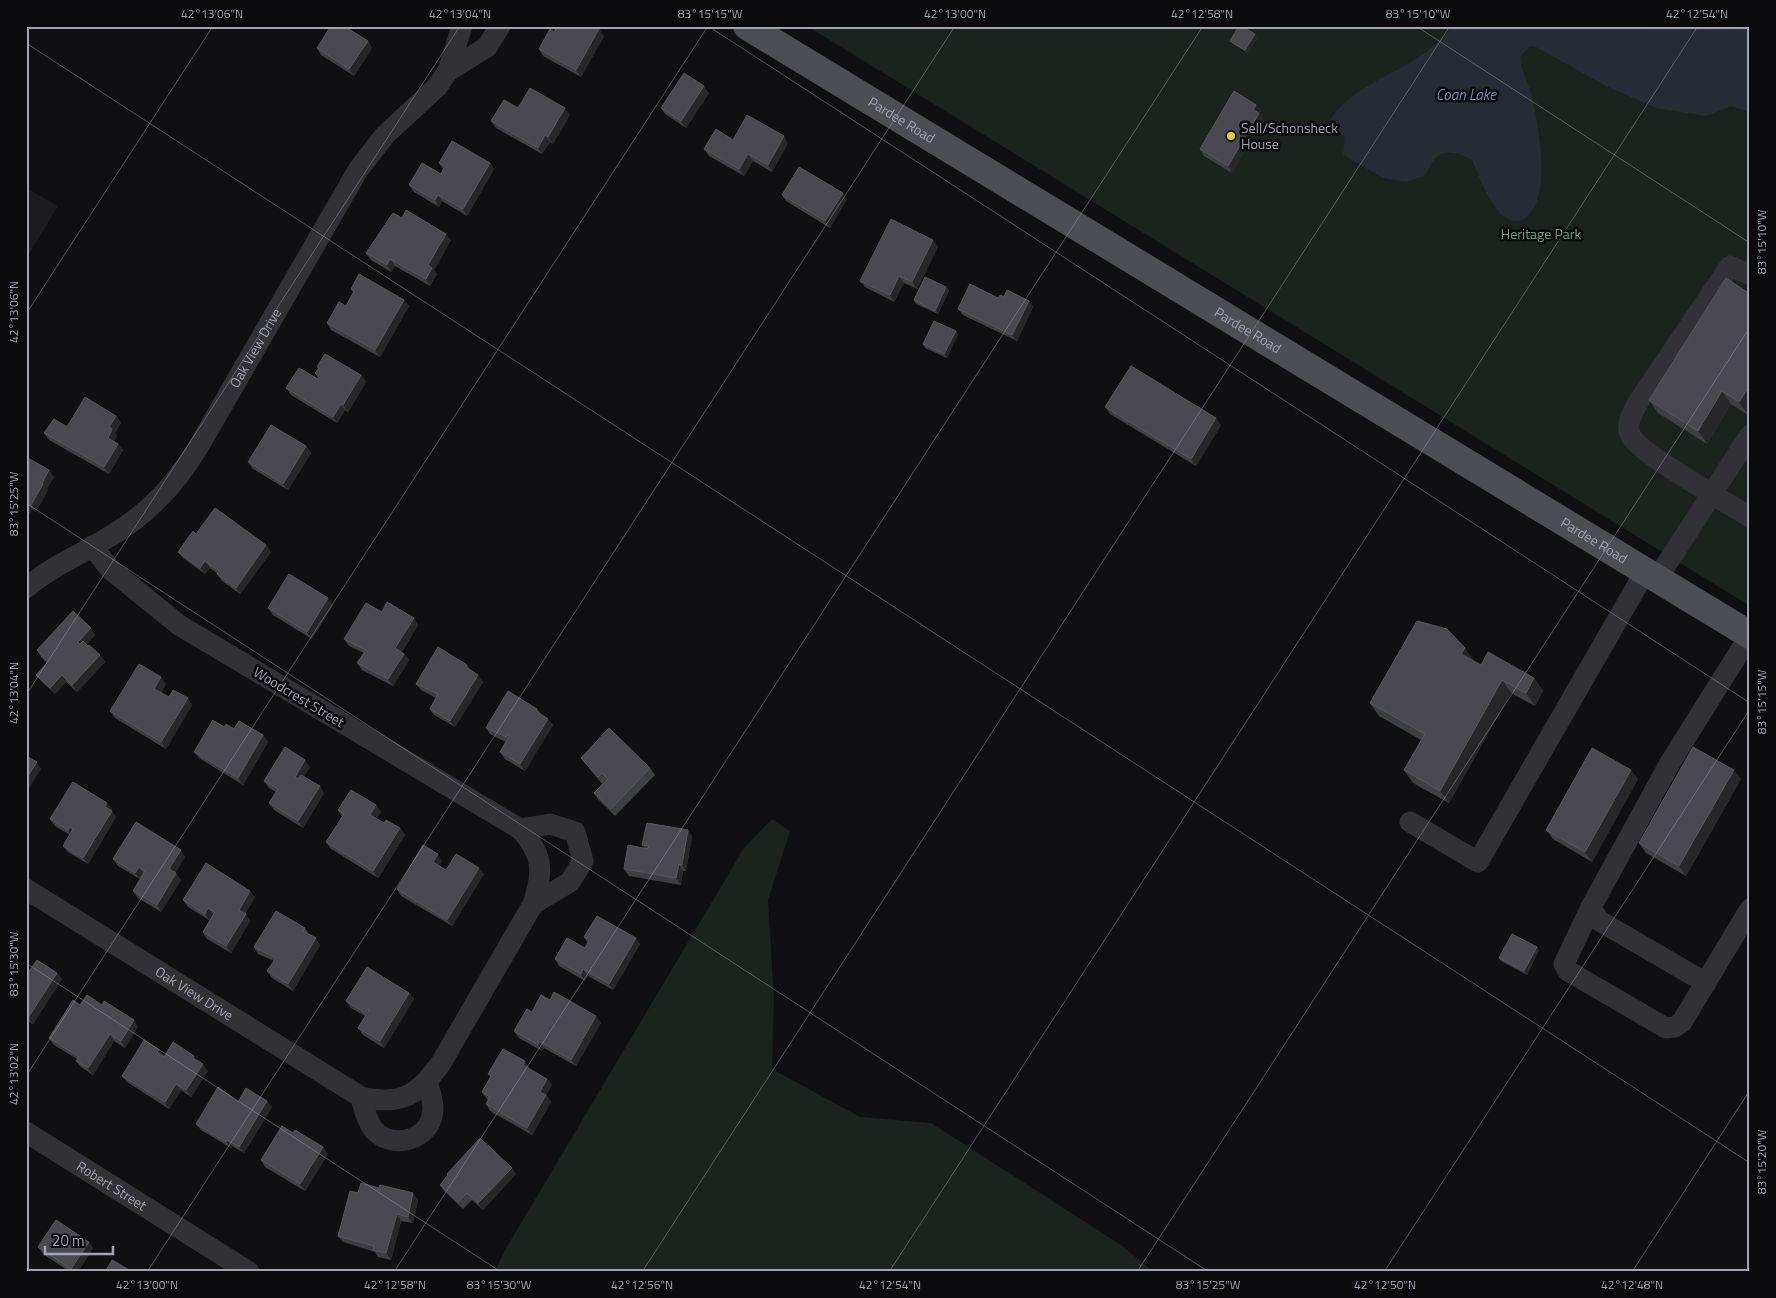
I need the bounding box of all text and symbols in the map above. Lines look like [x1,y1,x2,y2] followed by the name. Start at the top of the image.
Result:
[181,4,243,23] text: 42°13'06"N
[429,4,491,23] text: 42°13'04"N
[678,4,743,23] text: 83°15'15"W
[924,4,986,23] text: 42°13'00"N
[1171,4,1233,23] text: 42°12'58"N
[1386,4,1451,23] text: 83°15'10"W
[1666,4,1728,23] text: 42°12'54"N
[1436,83,1497,106] water label: Coan Lake
[865,91,939,148] street label: Pardee Road
[1241,117,1338,154] place label: Sell/Schonsheck House
[1225,130,1237,142] marker: Sell/Schonsheck House
[1752,209,1771,274] text: 83°15'10"W
[1501,223,1582,244] park label: Heritage Park
[4,281,23,343] text: 42°13'06"N
[1211,301,1286,358] street label: Pardee Road
[224,304,286,391] street label: Oak View Drive
[4,471,23,536] text: 83°15'25"W
[1557,511,1632,568] street label: Pardee Road
[250,661,349,732] street label: Woodcrest Street
[4,662,23,724] text: 42°13'04"N
[1752,669,1771,734] text: 83°15'15"W
[4,931,23,996] text: 83°15'30"W
[151,961,238,1025] street label: Oak View Drive
[4,1043,23,1105] text: 42°13'02"N
[1752,1129,1771,1194] text: 83°15'20"W
[73,1155,151,1215] street label: Robert Street
[45,1223,112,1255] scale bar
[52,1229,85,1252] text: 20 m
[116,1275,178,1294] text: 42°13'00"N
[364,1275,426,1294] text: 42°12'58"N
[467,1275,532,1294] text: 83°15'30"W
[611,1275,673,1294] text: 42°12'56"N
[859,1275,921,1294] text: 42°12'54"N
[1176,1275,1241,1294] text: 83°15'25"W
[1354,1275,1416,1294] text: 42°12'50"N
[1601,1275,1663,1294] text: 42°12'48"N

